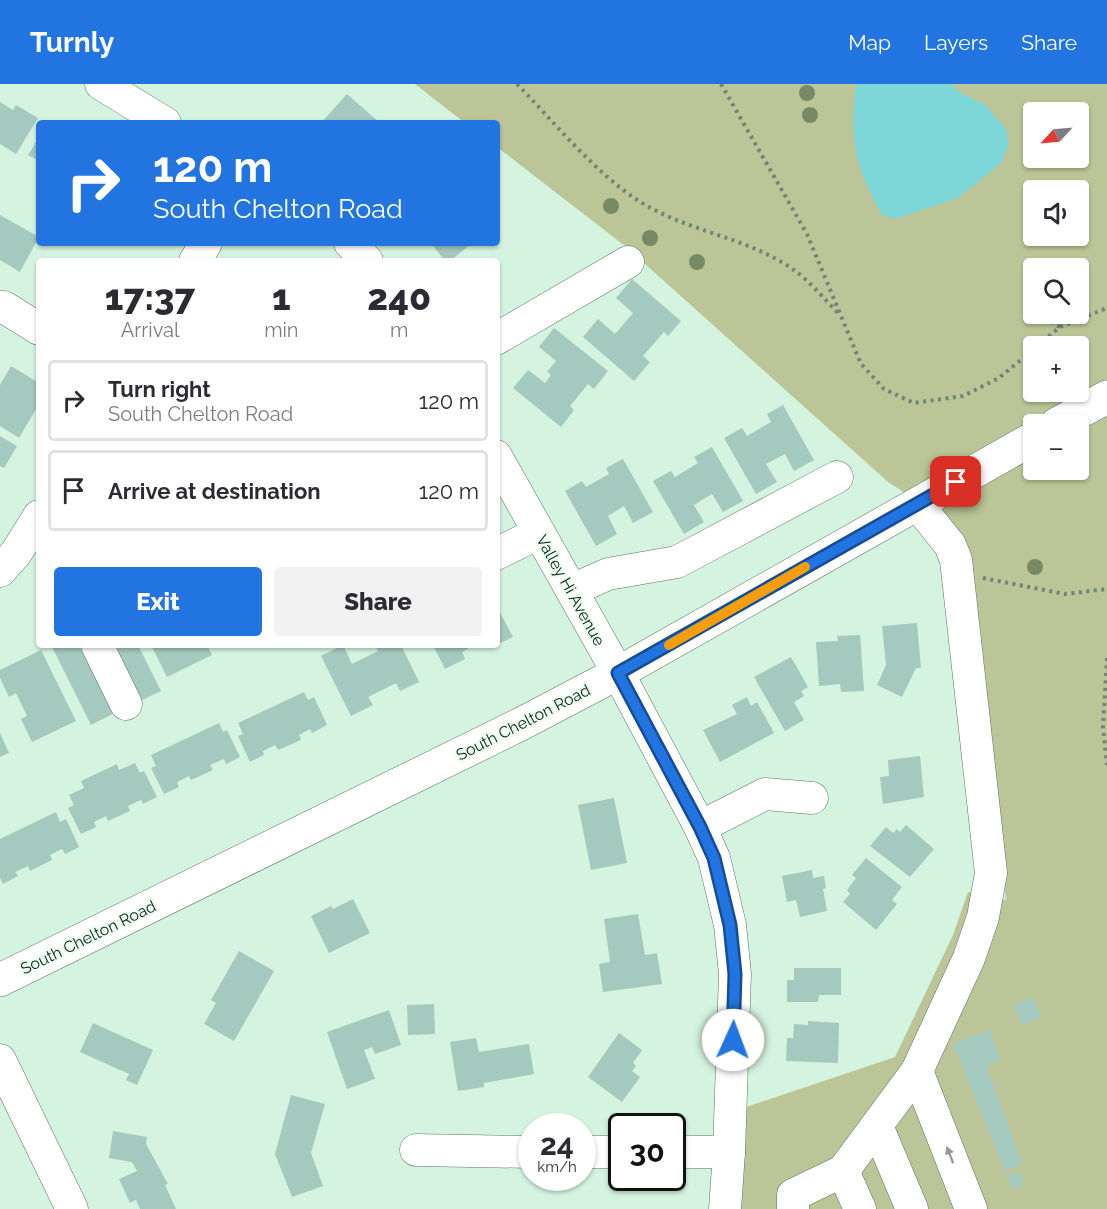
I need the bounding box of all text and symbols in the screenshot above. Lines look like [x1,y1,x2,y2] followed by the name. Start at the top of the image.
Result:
[30,26,114,59] text: Turnly
[848,30,891,55] text: Map
[924,30,988,55] text: Layers
[1021,30,1077,55] text: Share
[1023,102,1089,168] north arrow
[1023,102,1089,480] map controls
[153,143,272,192] text: 120 m
[54,144,132,222] icon: right
[1023,180,1089,246] button: sound
[153,193,403,224] text: South Chelton Road
[1023,258,1089,324] button: search
[105,276,195,318] text: 17:37
[272,276,291,318] text: 1
[367,276,431,318] text: 240
[121,318,179,342] text: Arrival
[264,318,299,342] text: min
[390,318,408,342] text: m
[1023,336,1089,402] button: +
[108,376,211,402] text: Turn right
[57,384,90,417] icon: right
[419,388,479,414] text: 120 m
[108,402,293,426] text: South Chelton Road
[1023,414,1089,480] button: −
[930,456,981,507] pin
[939,465,972,498] icon: arrive
[57,474,90,507] icon: arrive
[108,478,321,504] text: Arrive at destination
[419,478,479,504] text: 120 m
[532,531,609,649] street label: Valley Hi Avenue
[54,567,262,636] button: Exit
[274,567,482,636] button: Share
[453,680,594,765] street label: South Chelton Road
[18,896,159,978] street label: South Chelton Road
[701,1008,765,1072] position arrow
[608,1113,686,1191] speed limit sign: 30
[540,1127,574,1162] text: 24
[945,1145,955,1163] one-way arrow
[537,1158,577,1176] text: km/h

